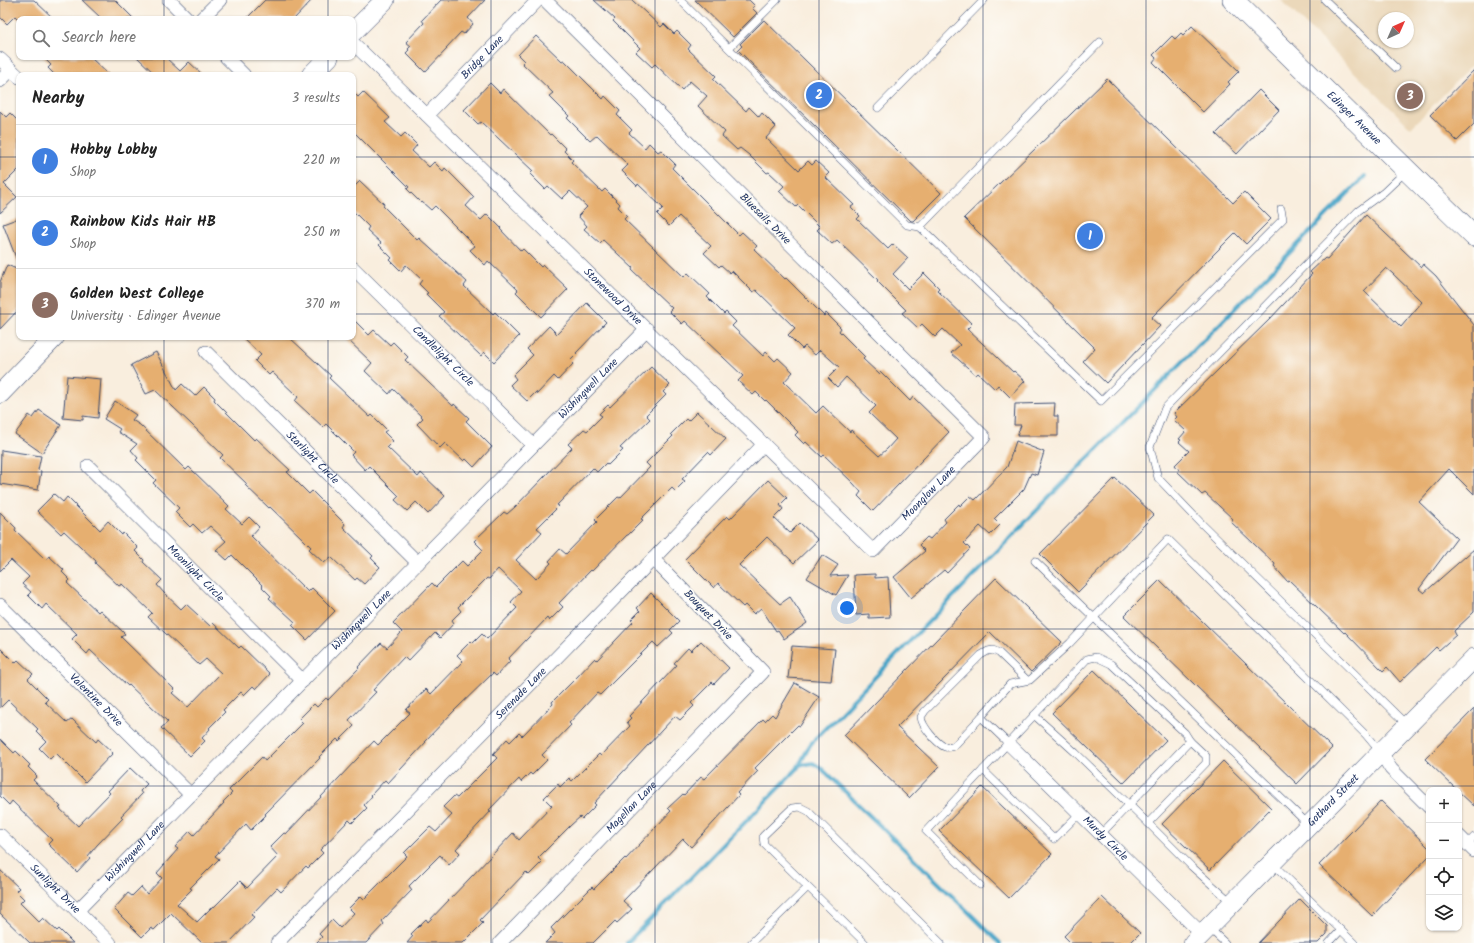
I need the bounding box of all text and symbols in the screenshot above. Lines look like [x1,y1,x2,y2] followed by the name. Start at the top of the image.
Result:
[1378,12,1414,48] north arrow
[16,16,356,60] search box
[62,26,136,50] text: Search here
[30,27,52,49] icon: search
[457,31,508,84] street label: Bridge Lane
[806,80,832,110] pin: 2
[1397,81,1423,111] pin: 3
[32,85,84,112] text: Nearby
[1322,87,1385,150] street label: Edinger Avenue
[292,88,340,109] text: 3 results
[70,138,157,162] text: Hobby Lobby
[43,150,47,171] text: 1
[303,150,340,171] text: 220 m
[70,162,96,183] text: Shop
[735,189,795,249] street label: Bluesails Drive
[70,210,216,234] text: Rainbow Kids Hair HB
[1077,221,1103,251] pin: 1
[41,222,49,243] text: 2
[303,222,340,243] text: 250 m
[70,234,96,255] text: Shop
[579,264,646,330] street label: Stonewood Drive
[70,282,204,306] text: Golden West College
[41,294,49,315] text: 3
[305,294,340,315] text: 370 m
[70,306,221,327] text: University · Edinger Avenue
[408,321,478,391] street label: Candlelight Circle
[554,354,623,424] street label: Wishingwell Lane
[281,427,343,489] street label: Starlight Circle
[898,462,960,525] street label: Moonglow Lane
[163,541,228,606] street label: Moonlight Circle
[327,585,396,655] street label: Wishingwell Lane
[679,586,737,644] street label: Bouquet Drive
[837,598,857,618] your location
[491,663,551,724] street label: Serenade Lane
[65,669,127,731] street label: Valentine Drive
[1303,769,1364,831] street label: Gothard Street
[602,777,661,838] street label: Magellan Lane
[1426,787,1462,931] map controls
[1426,787,1462,823] button: +
[1078,812,1132,866] street label: Murdy Circle
[101,817,169,886] street label: Wishingwell Lane
[1426,823,1462,859] button: −
[1426,859,1462,895] button: locate
[25,860,85,918] street label: Sunlight Drive
[1426,895,1462,931] button: layers

